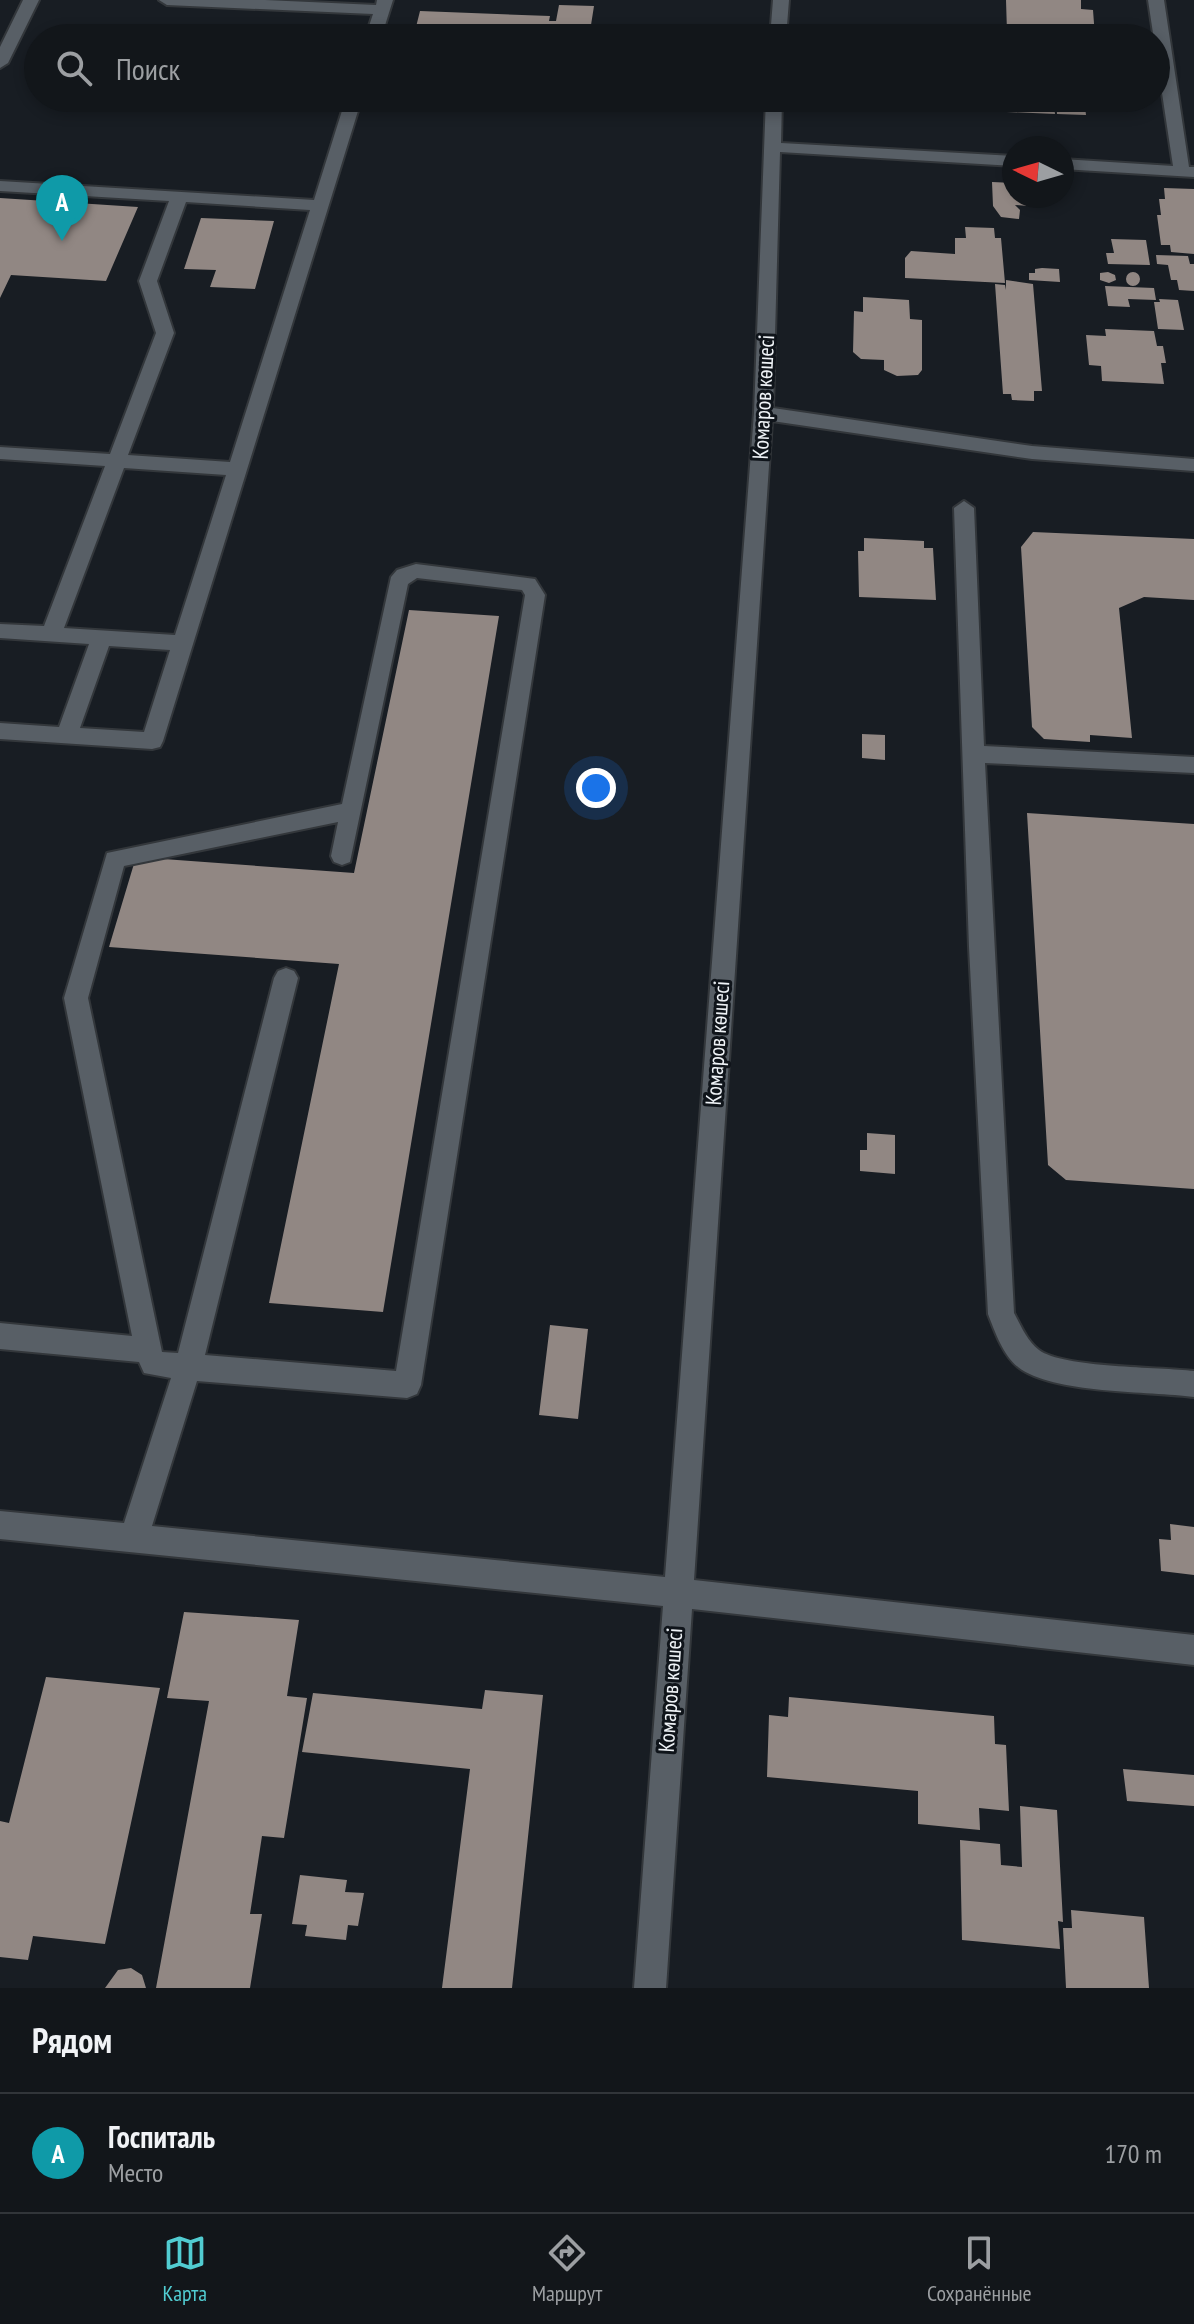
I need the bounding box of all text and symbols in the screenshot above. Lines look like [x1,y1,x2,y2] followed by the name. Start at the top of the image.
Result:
[24,24,1170,112] search box
[52,46,96,90] icon: search
[116,49,180,88] text: Поиск
[1002,136,1074,208] north arrow
[36,175,88,241] pin: A
[746,334,780,460] street label: Комаров көшесі
[576,768,616,808] your location
[699,980,735,1106] street label: Комаров көшесі
[652,1627,688,1753] street label: Комаров көшесі
[32,2018,112,2062] text: Рядом
[108,2117,215,2156] text: Госпиталь
[51,2137,65,2170] text: A
[1104,2137,1162,2170] text: 170 m
[108,2156,163,2189] text: Место
[162,2231,207,2307] tab: Карта
[532,2231,602,2307] tab: Маршрут
[927,2231,1032,2307] tab: Сохранённые

